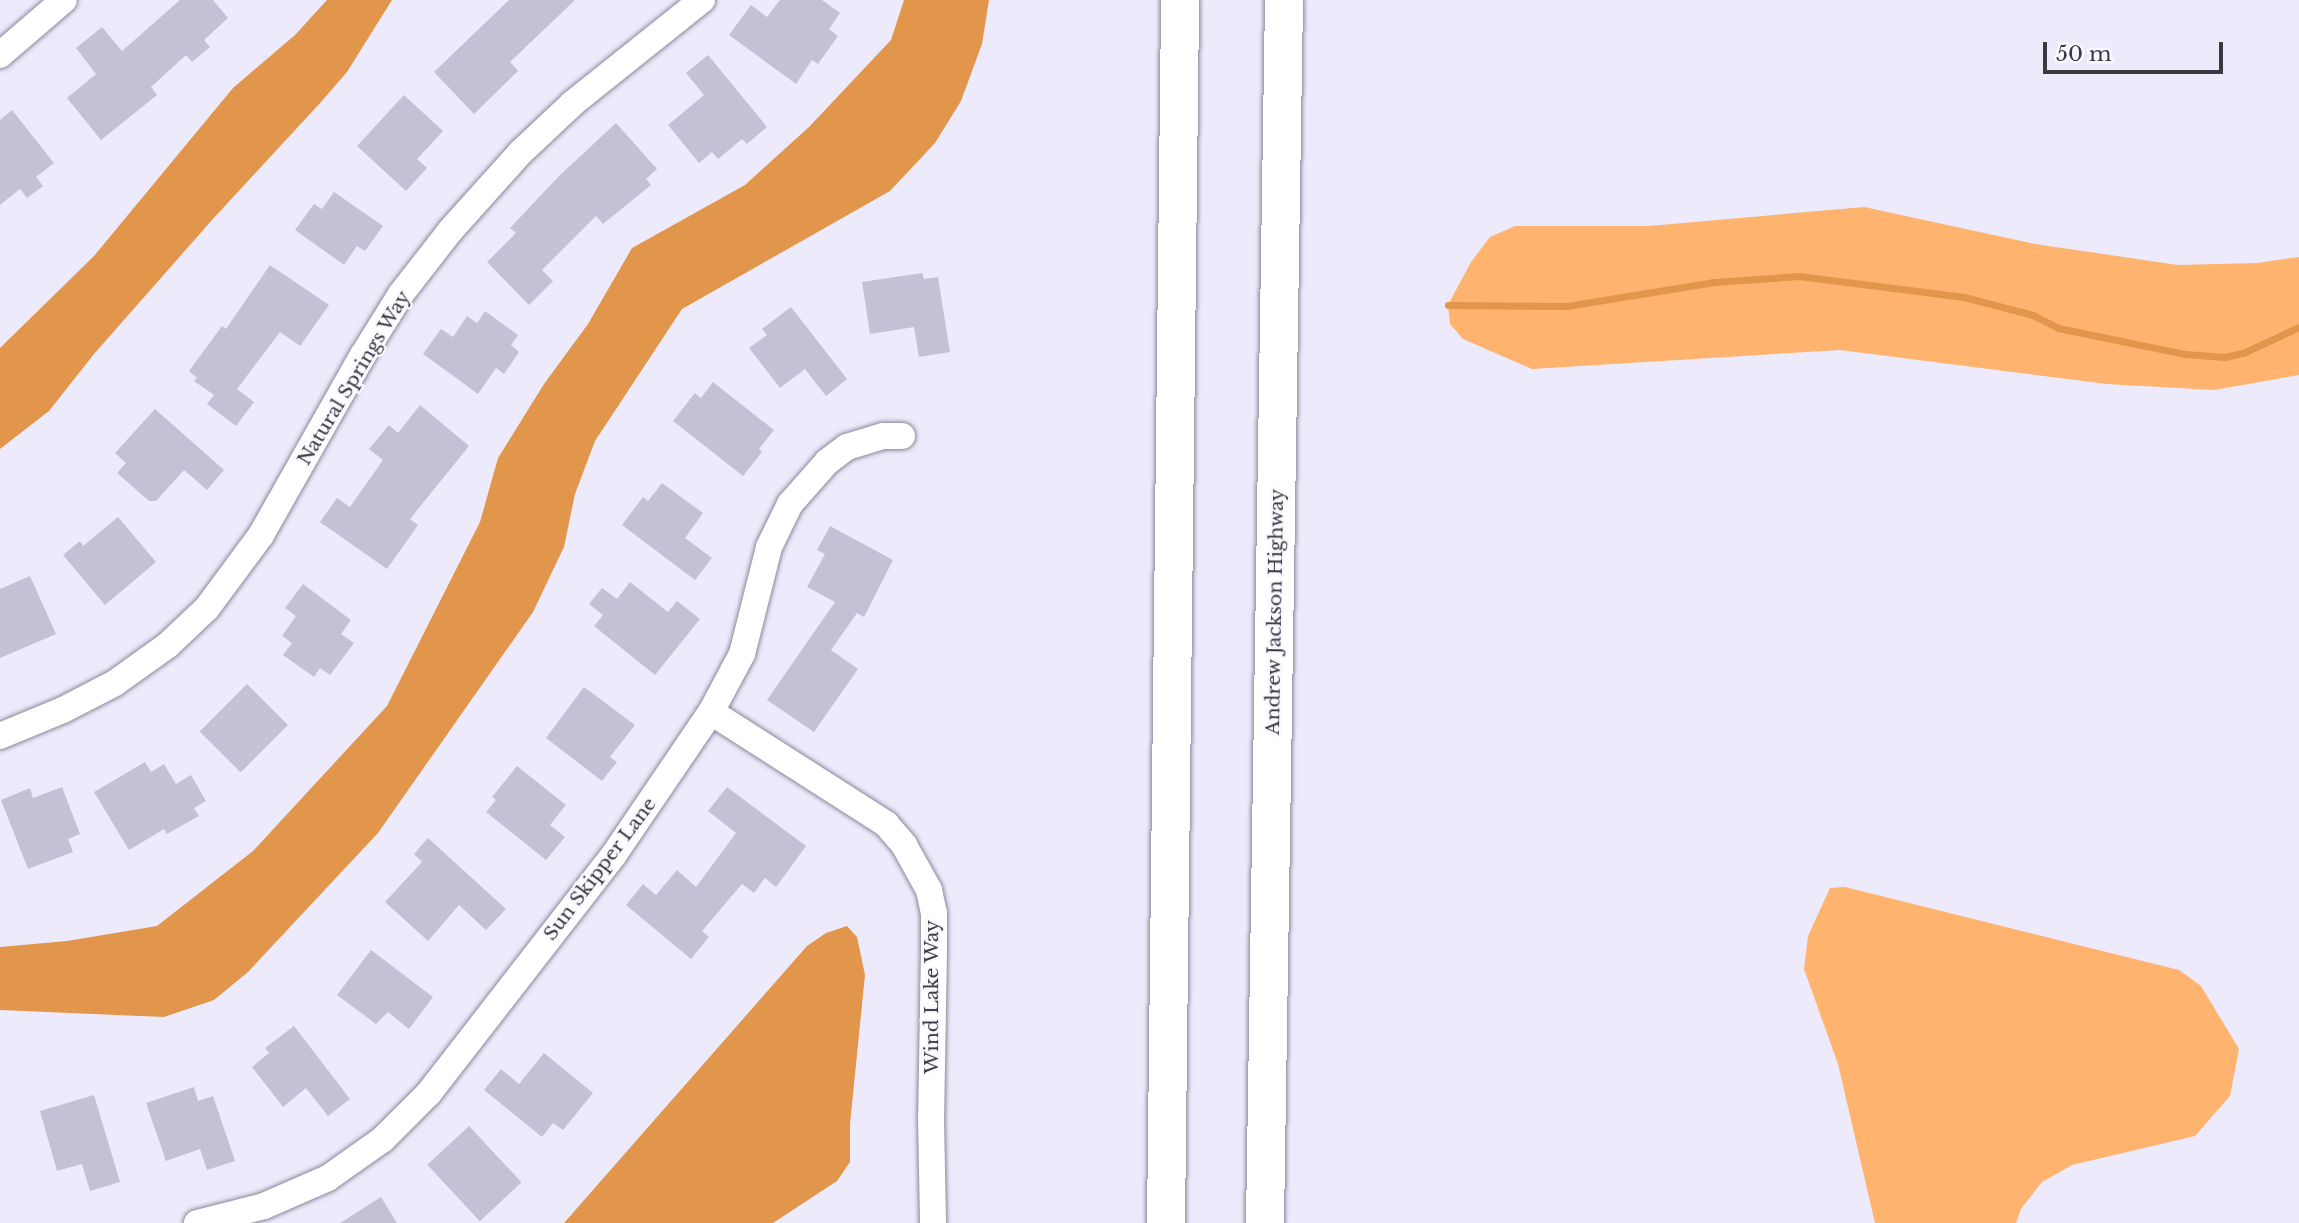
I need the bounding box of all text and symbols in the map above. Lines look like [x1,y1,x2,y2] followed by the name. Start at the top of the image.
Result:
[2047,28,2227,72] scale bar
[2056,41,2111,67] text: 50 m
[293,286,415,470] street label: Natural Springs Way
[1261,488,1289,736] street label: Andrew Jackson Highway
[539,793,661,945] street label: Sun Skipper Lane
[921,920,943,1074] street label: Wind Lake Way

